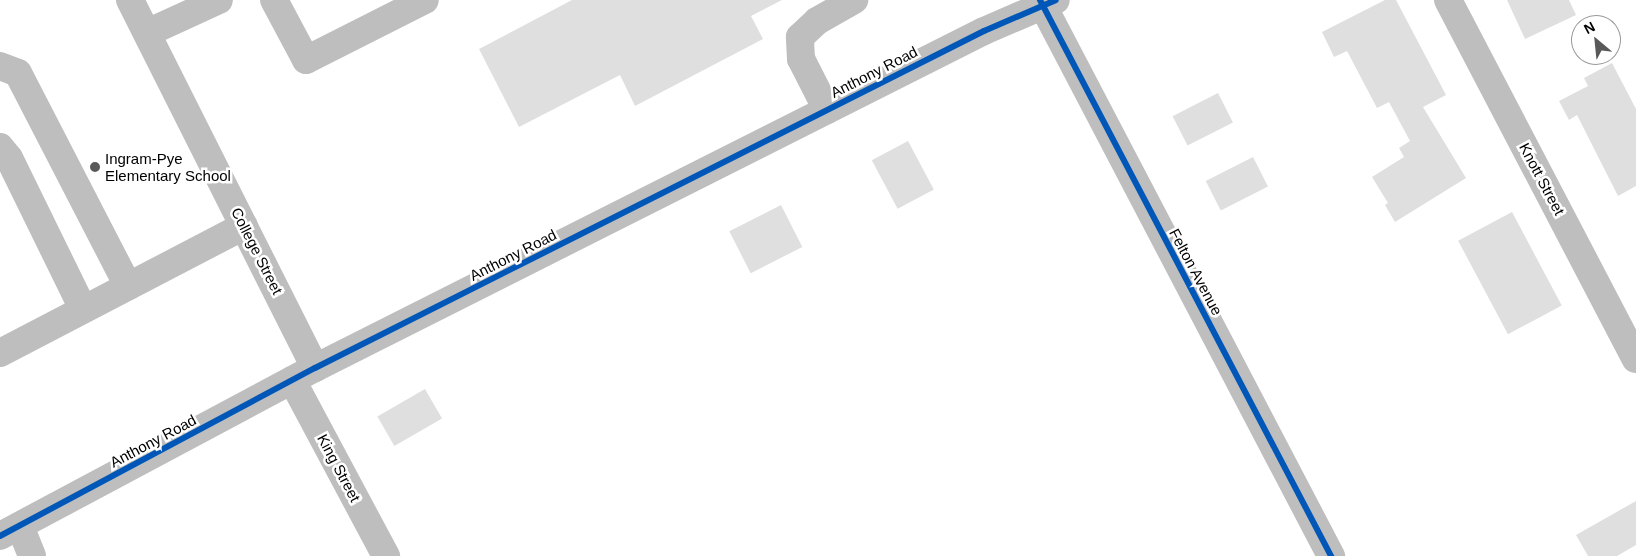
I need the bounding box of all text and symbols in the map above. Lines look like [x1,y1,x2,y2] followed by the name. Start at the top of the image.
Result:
[1571,15,1621,65] north arrow
[1581,18,1598,37] text: N
[828,42,920,102] street label: Anthony Road
[1515,140,1569,218] street label: Knott Street
[105,149,231,184] place label: Ingram-Pye Elementary School
[89,161,101,173] marker: Ingram-Pye Elementary School
[227,205,287,297] street label: College Street
[467,225,559,285] street label: Anthony Road
[1165,225,1227,319] street label: Felton Avenue
[107,411,199,471] street label: Anthony Road
[314,431,364,505] street label: King Street

